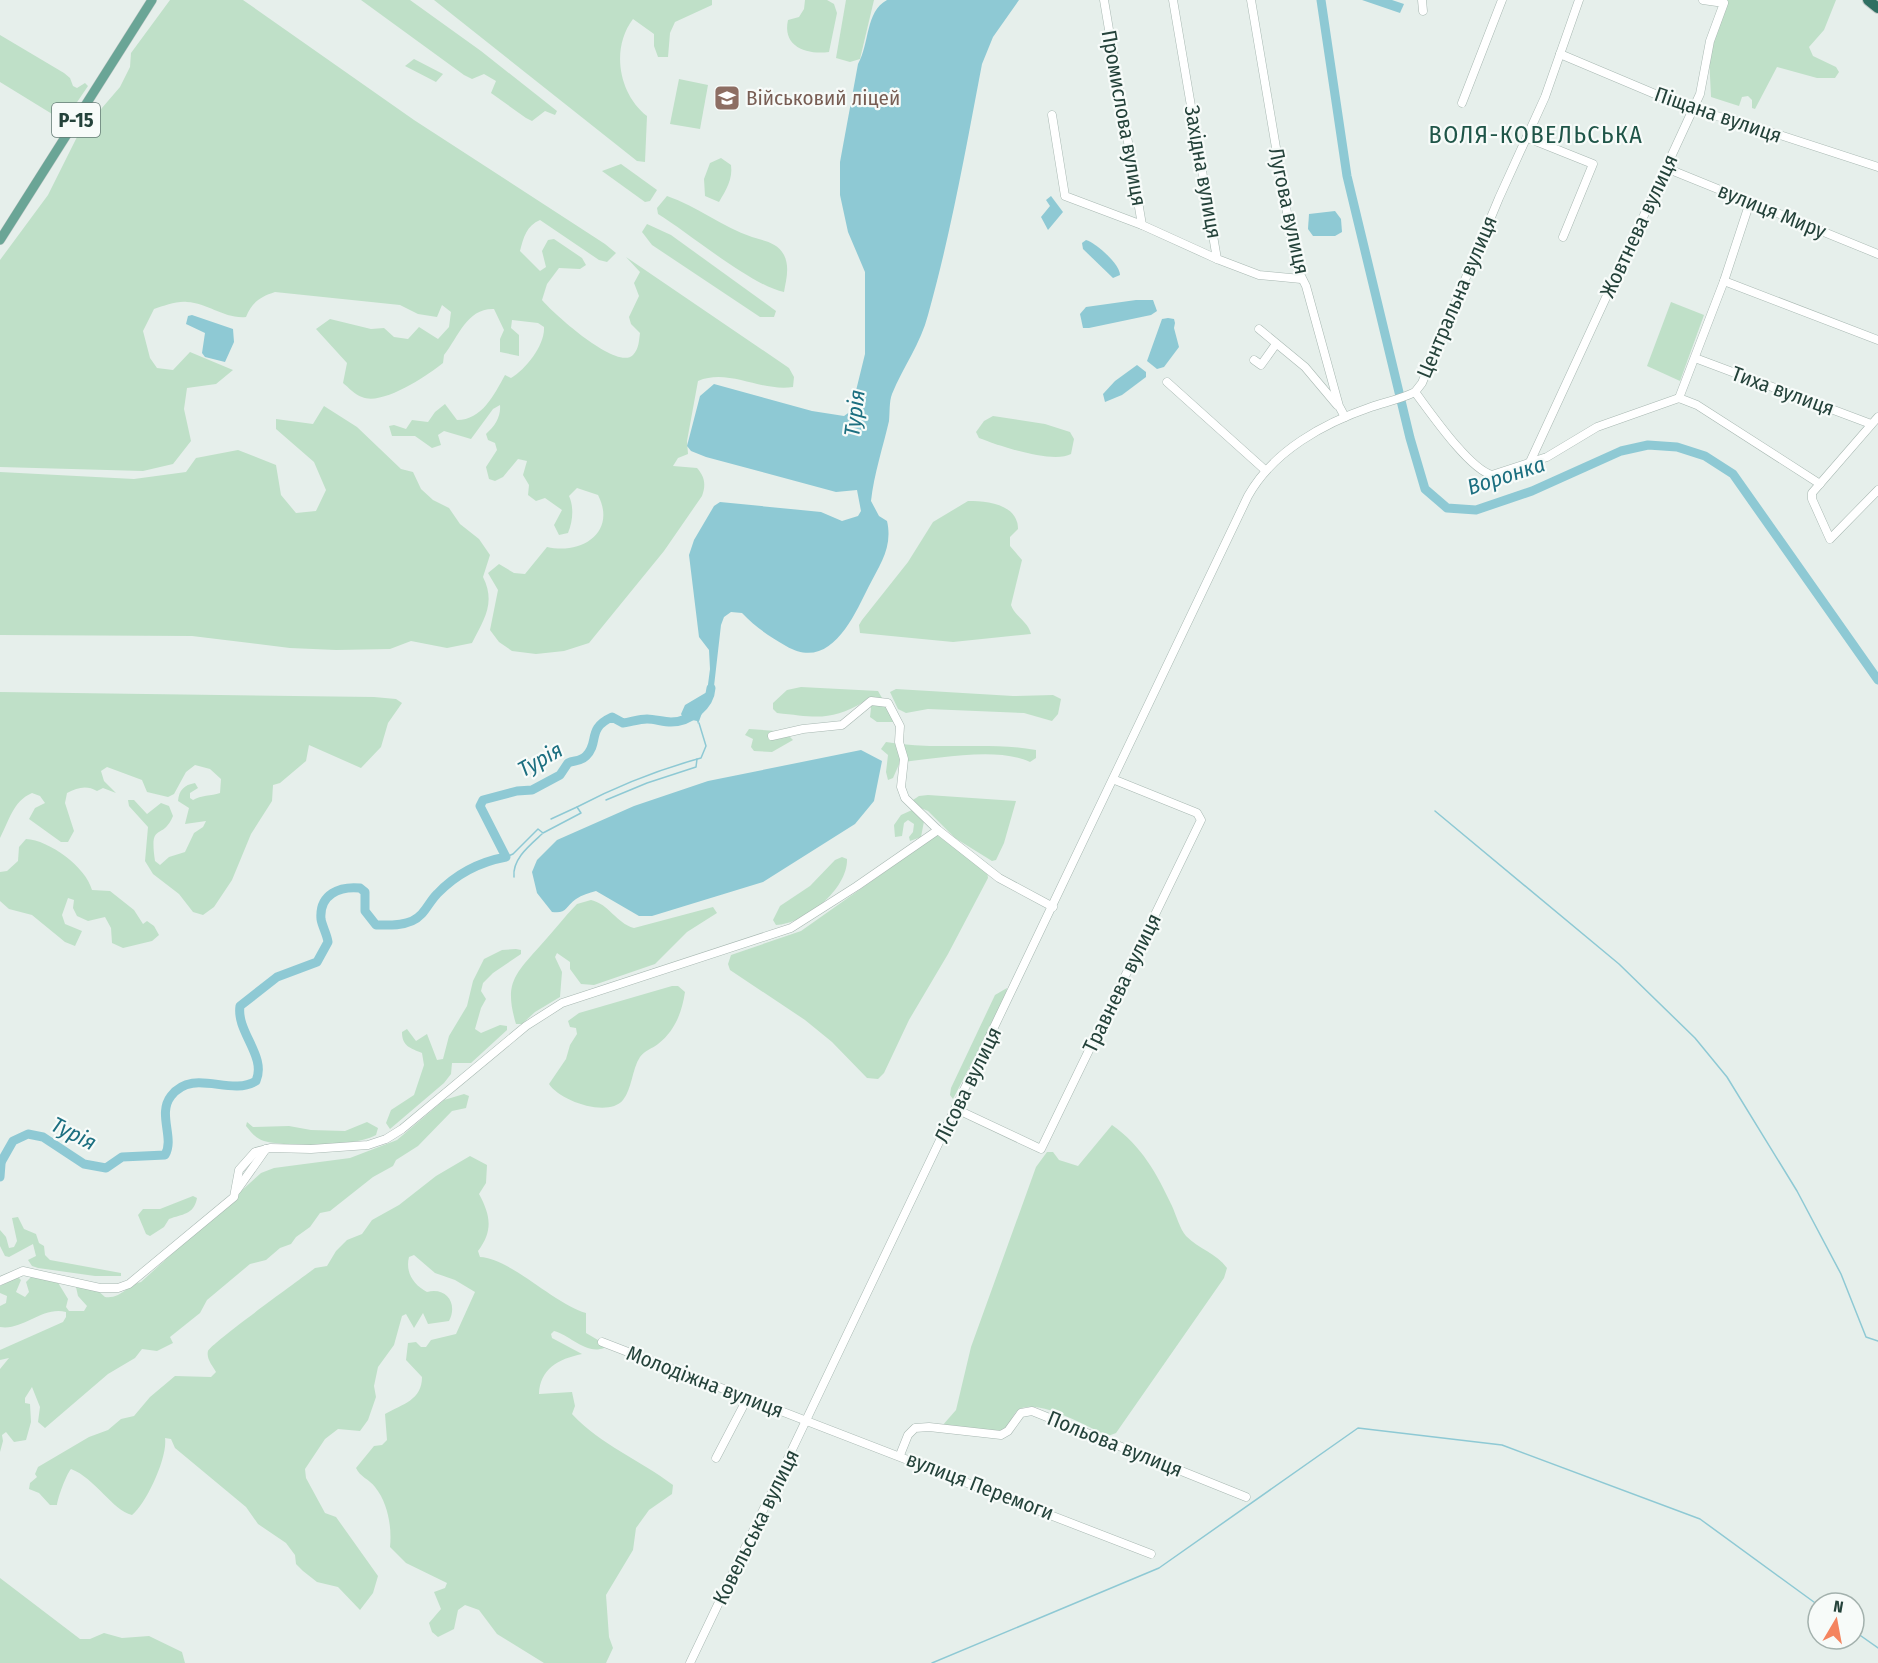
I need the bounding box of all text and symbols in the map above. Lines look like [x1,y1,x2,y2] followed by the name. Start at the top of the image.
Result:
[1096,28,1152,208] street label: Промислова вулиця
[1651,81,1785,149] street label: Піщана вулиця
[712,83,742,113] school or university icon: Військовий ліцей
[746,85,900,111] place label: Військовий ліцей
[52,103,100,137] road number: Р-15
[1178,103,1228,241] street label: Західна вулиця
[1429,121,1643,149] district label: ВОЛЯ-КОВЕЛЬСЬКА
[1263,145,1315,277] street label: Лугова вулиця
[1594,150,1684,302] street label: Жовтнева вулиця
[1714,177,1831,245] street label: вулиця Миру
[1411,212,1503,382] street label: Центральна вулиця
[1728,360,1838,422] street label: Тиха вулиця
[838,388,871,438] water label: Турія
[1464,450,1548,501] water label: Воронка
[513,736,567,783] water label: Турія
[1077,909,1167,1057] street label: Травнева вулиця
[929,1023,1007,1147] street label: Лісова вулиця
[47,1111,101,1156] water label: Турія
[623,1340,787,1424] street label: Молодіжна вулиця
[1044,1405,1186,1483] street label: Польова вулиця
[707,1445,805,1609] street label: Ковельська вулиця
[903,1446,1057,1526] street label: вулиця Перемоги
[1806,1591,1866,1651] north arrow
[1832,1597,1845,1617] text: N

